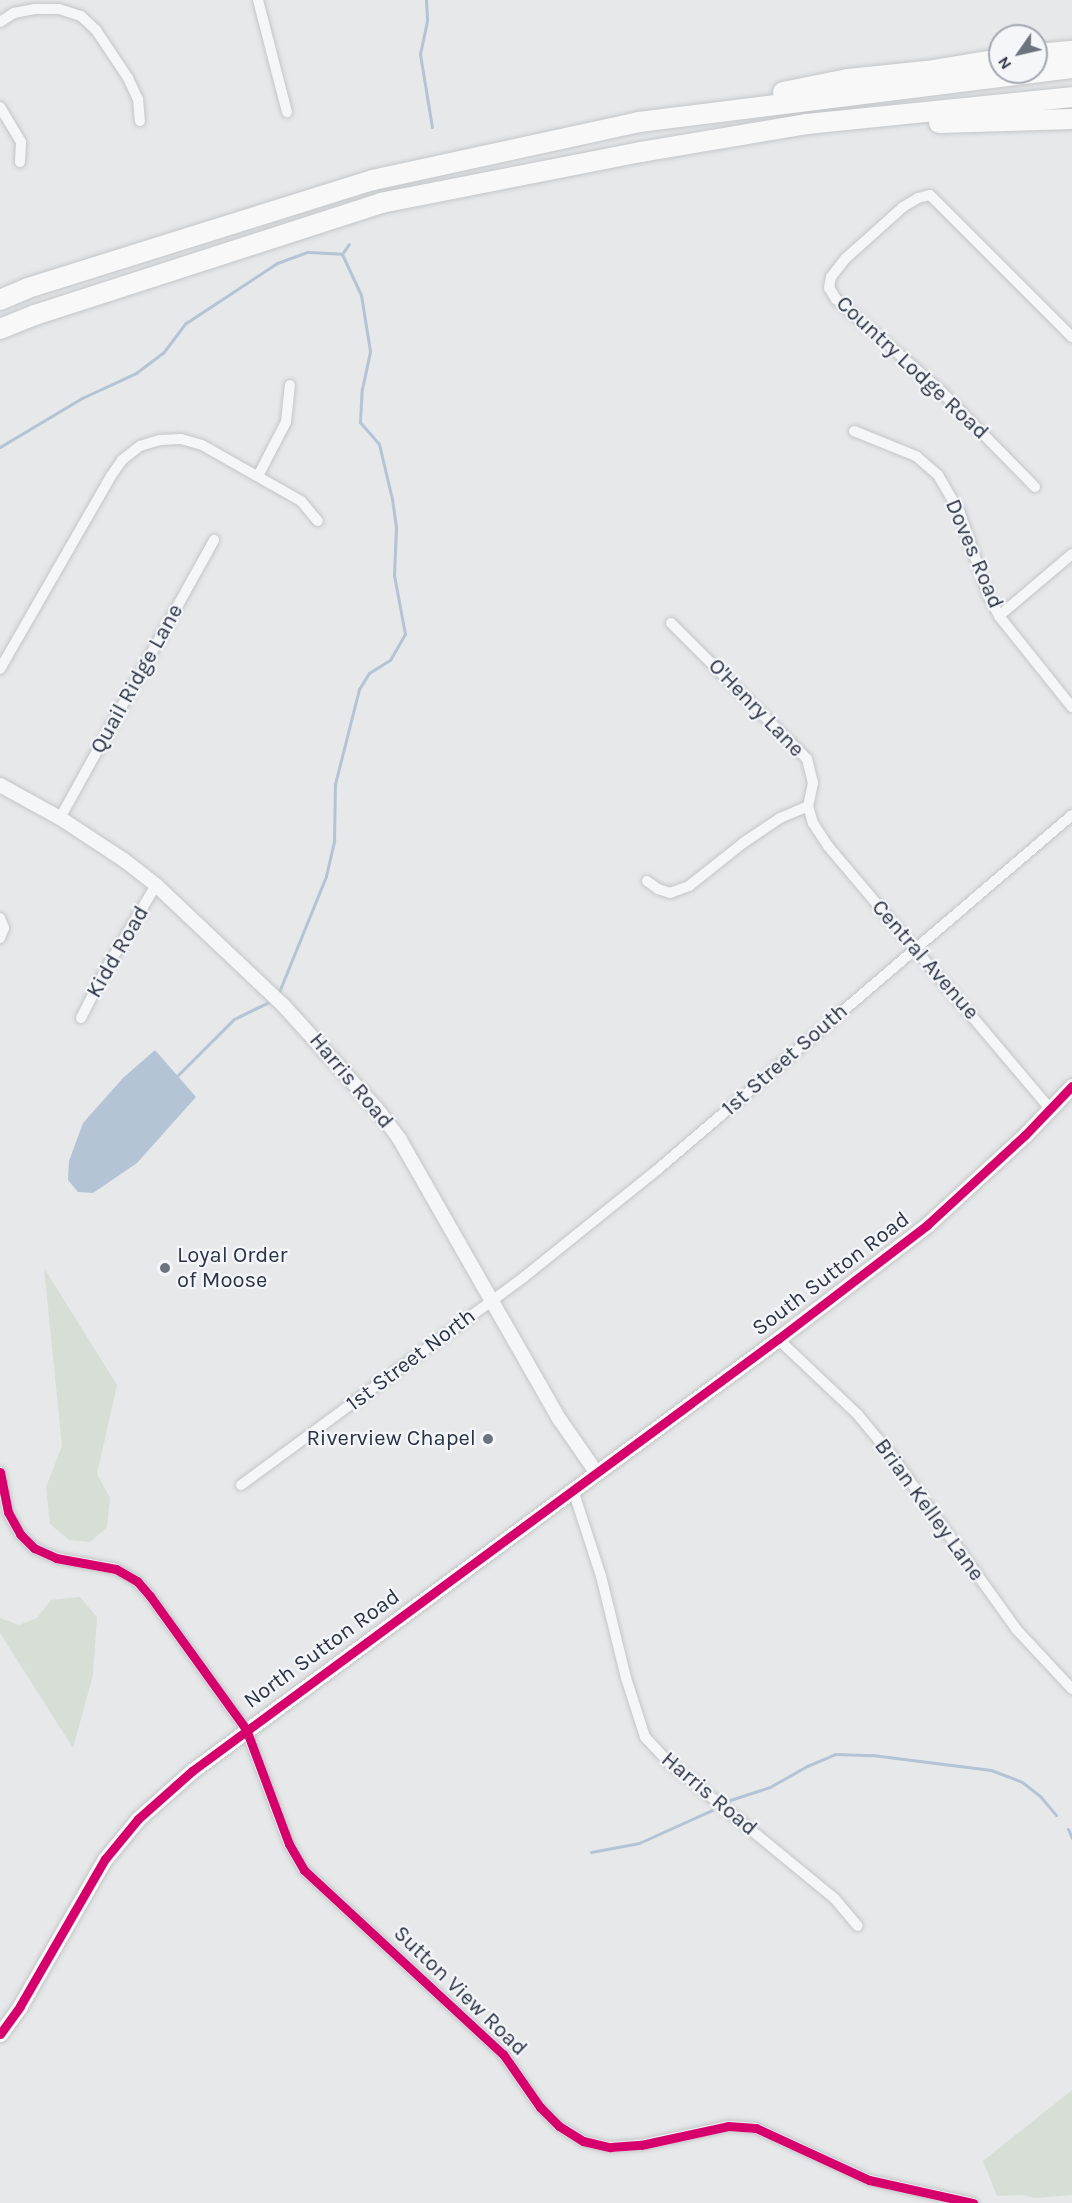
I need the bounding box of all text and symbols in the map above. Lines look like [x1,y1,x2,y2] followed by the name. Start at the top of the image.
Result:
[988,24,1048,84] north arrow
[993,53,1015,73] text: N
[830,291,994,445] street label: Country Lodge Road
[939,495,1009,613] street label: Doves Road
[85,600,189,758] street label: Quail Ridge Lane
[702,653,810,763] street label: O'Henry Lane
[866,895,984,1025] street label: Central Avenue
[81,901,155,1003] street label: Kidd Road
[717,998,853,1122] street label: 1st Street South
[303,1028,399,1134] street label: Harris Road
[747,1206,915,1342] street label: South Sutton Road
[177,1242,287,1294] place label: Loyal Order of Moose
[158,1261,172,1275] marker: Loyal Order of Moose
[341,1303,481,1417] street label: 1st Street North
[306,1426,476,1452] place label: Riverview Chapel
[481,1432,495,1446] marker: Riverview Chapel
[869,1434,989,1586] street label: Brian Kelley Lane
[239,1584,405,1714] street label: North Sutton Road
[656,1746,762,1842] street label: Harris Road
[388,1920,532,2062] street label: Sutton View Road

